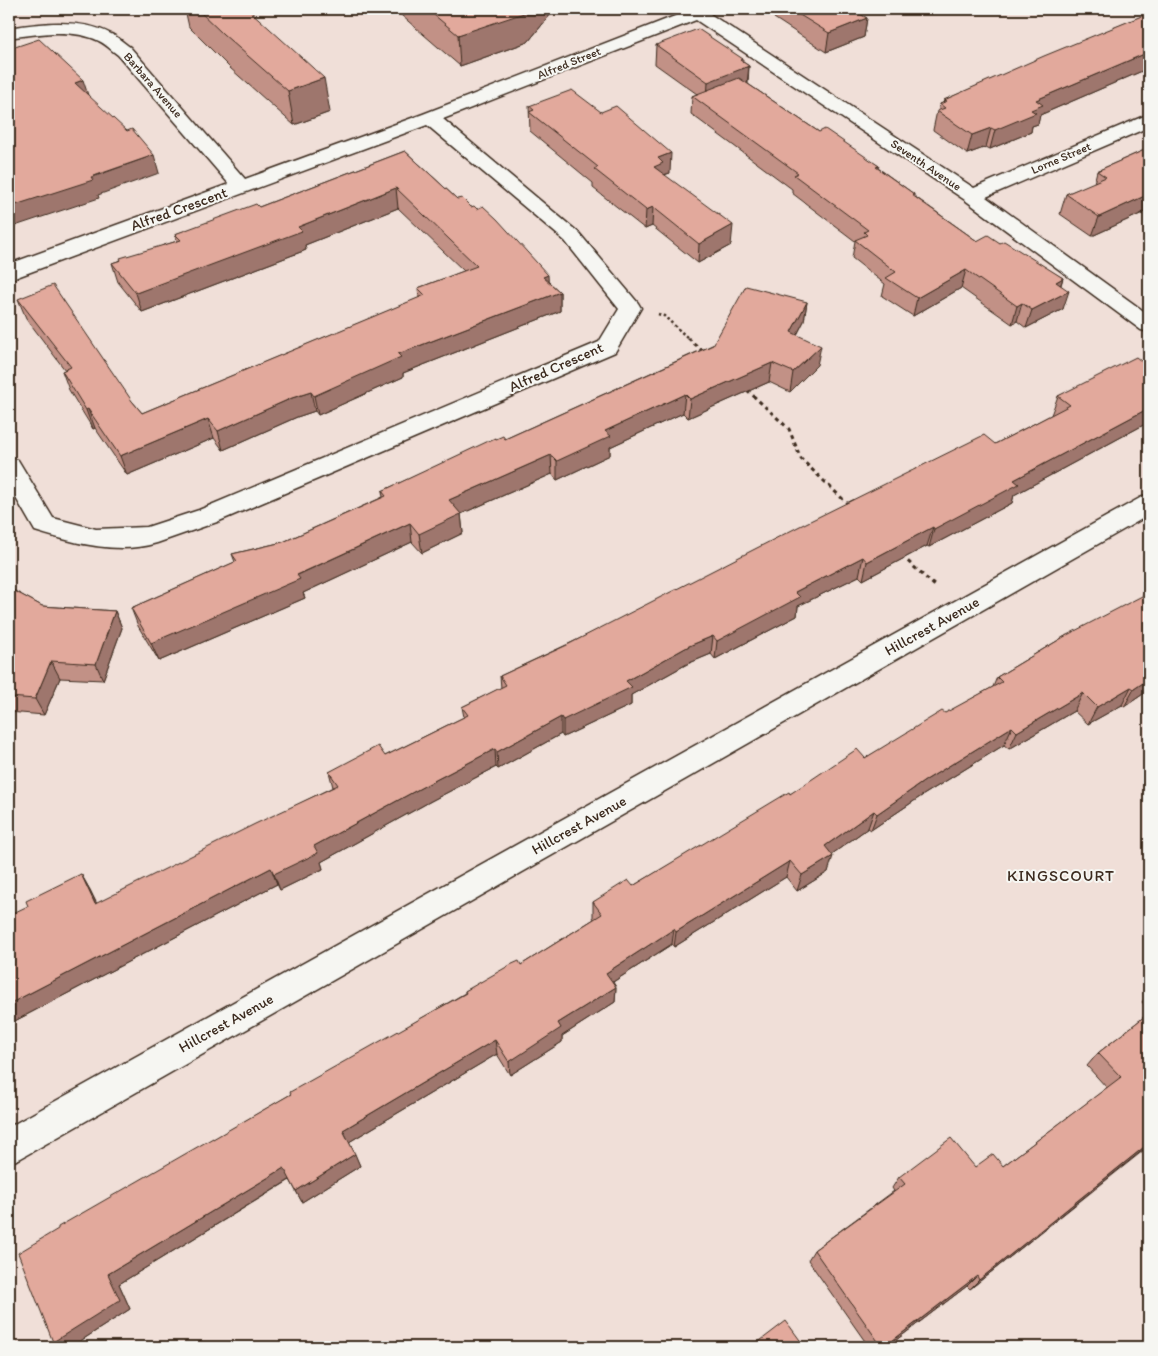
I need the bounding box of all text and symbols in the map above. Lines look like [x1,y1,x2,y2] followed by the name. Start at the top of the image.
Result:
[535,44,603,82] street label: Alfred Street
[121,49,185,121] street label: Barbara Avenue
[888,136,964,194] street label: Seventh Avenue
[1029,139,1094,177] street label: Lorne Street
[128,183,230,235] street label: Alfred Crescent
[506,338,606,396] street label: Alfred Crescent
[882,593,982,659] street label: Hillcrest Avenue
[529,792,629,858] street label: Hillcrest Avenue
[1007,866,1115,885] district label: KINGSCOURT
[176,990,276,1056] street label: Hillcrest Avenue

